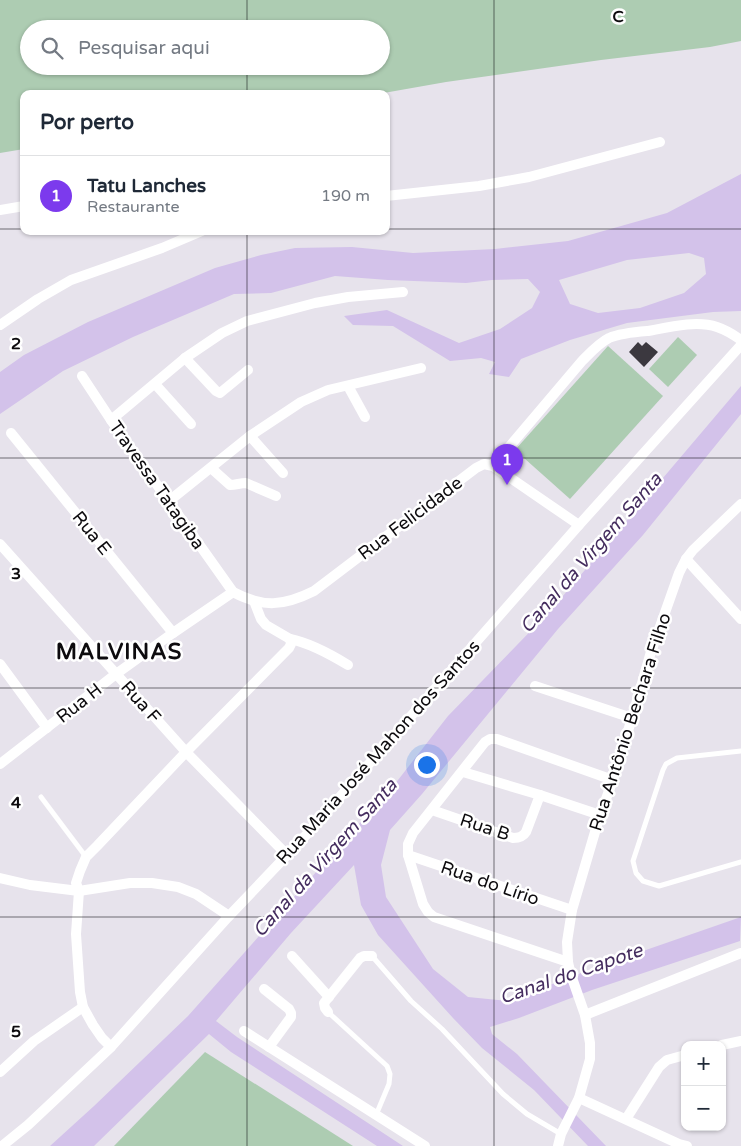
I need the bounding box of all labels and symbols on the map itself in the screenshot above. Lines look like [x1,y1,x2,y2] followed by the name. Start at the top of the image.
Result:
[612,7,624,27] text: C
[11,334,21,354] text: 2
[104,416,210,554] street label: Travessa Tatagiba
[491,444,523,485] pin: 1
[515,467,667,638] water label: Canal da Virgem Santa
[353,472,467,564] street label: Rua Felicidade
[68,507,116,559] street label: Rua E
[11,564,21,584] text: 3
[584,610,676,834] street label: Rua Antônio Bechara Filho
[271,635,485,869] street label: Rua Maria José Mahon dos Santos
[56,639,182,665] district label: MALVINAS
[116,676,166,728] street label: Rua F
[52,678,106,728] street label: Rua H
[414,752,440,778] your location
[248,774,403,942] water label: Canal da Virgem Santa
[11,793,21,813] text: 4
[457,809,513,845] street label: Rua B
[438,856,542,910] street label: Rua do Lírio
[497,939,646,1009] water label: Canal do Capote
[11,1022,21,1042] text: 5

